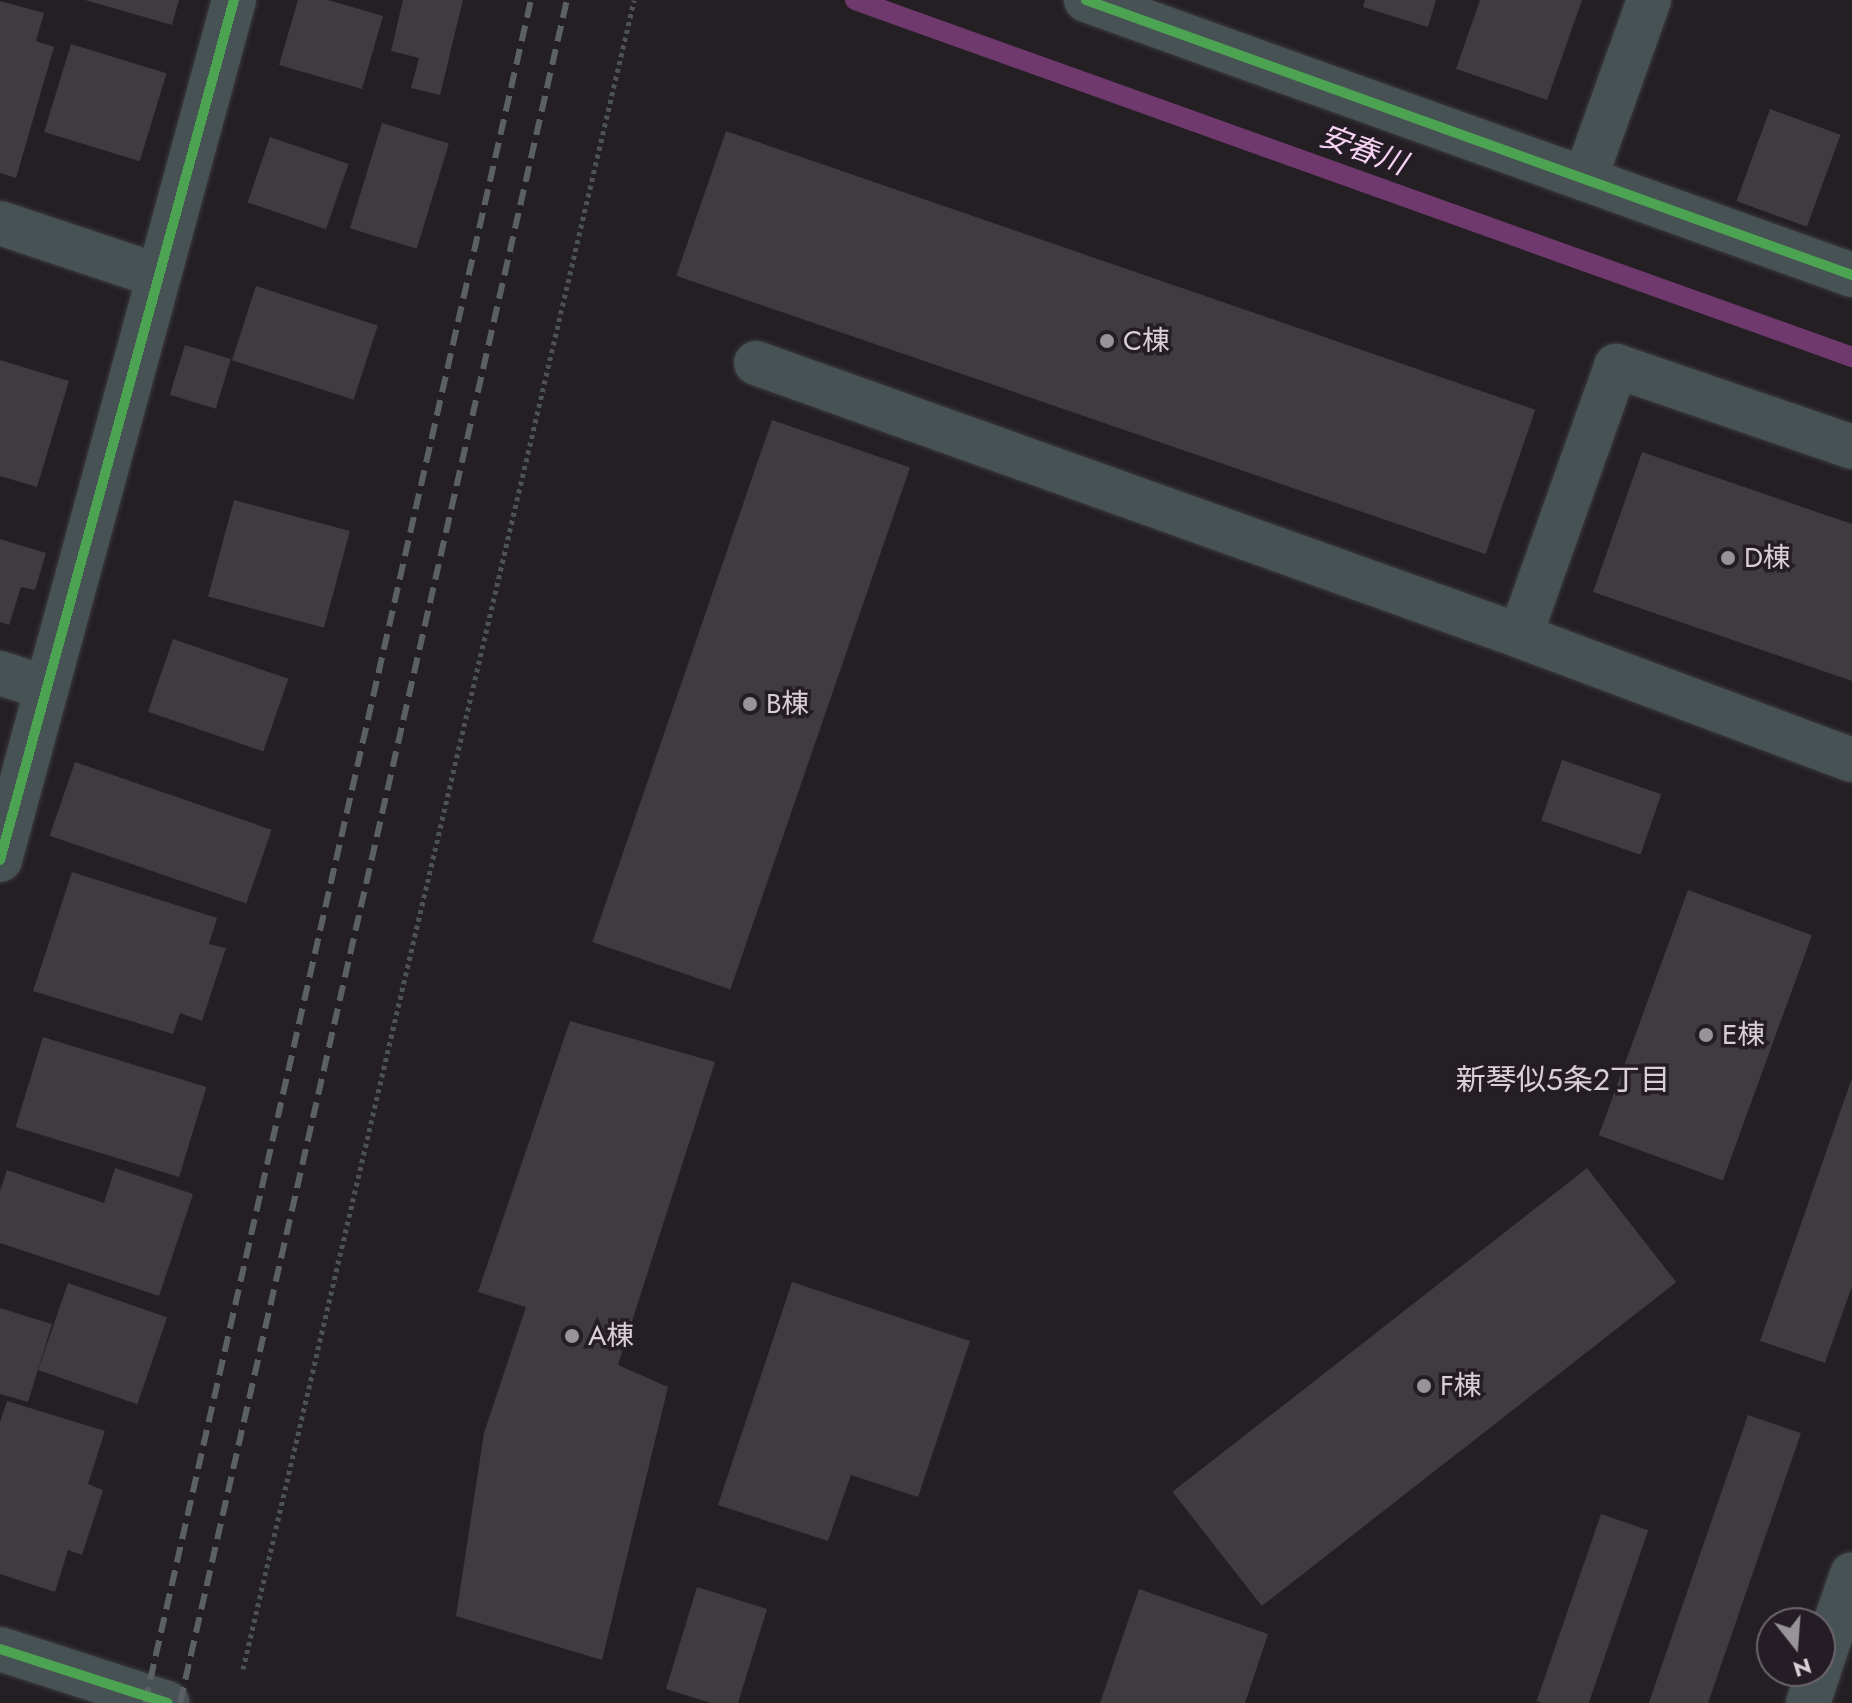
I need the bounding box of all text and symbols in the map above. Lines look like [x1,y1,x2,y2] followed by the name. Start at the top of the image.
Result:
[1315,118,1411,182] water label: 安春川
[1123,324,1170,358] place label: C棟
[1098,332,1116,350] marker: C棟
[1744,541,1791,575] place label: D棟
[1719,549,1737,567] marker: D棟
[766,687,810,721] place label: B棟
[741,695,759,713] marker: B棟
[1722,1018,1765,1052] place label: E棟
[1697,1026,1715,1044] marker: E棟
[1456,1062,1670,1098] district label: 新琴似5条2丁目
[588,1319,634,1353] place label: A棟
[563,1327,581,1345] marker: A棟
[1440,1369,1482,1403] place label: F棟
[1415,1377,1433,1395] marker: F棟
[1756,1607,1836,1687] north arrow
[1789,1650,1815,1686] text: N

